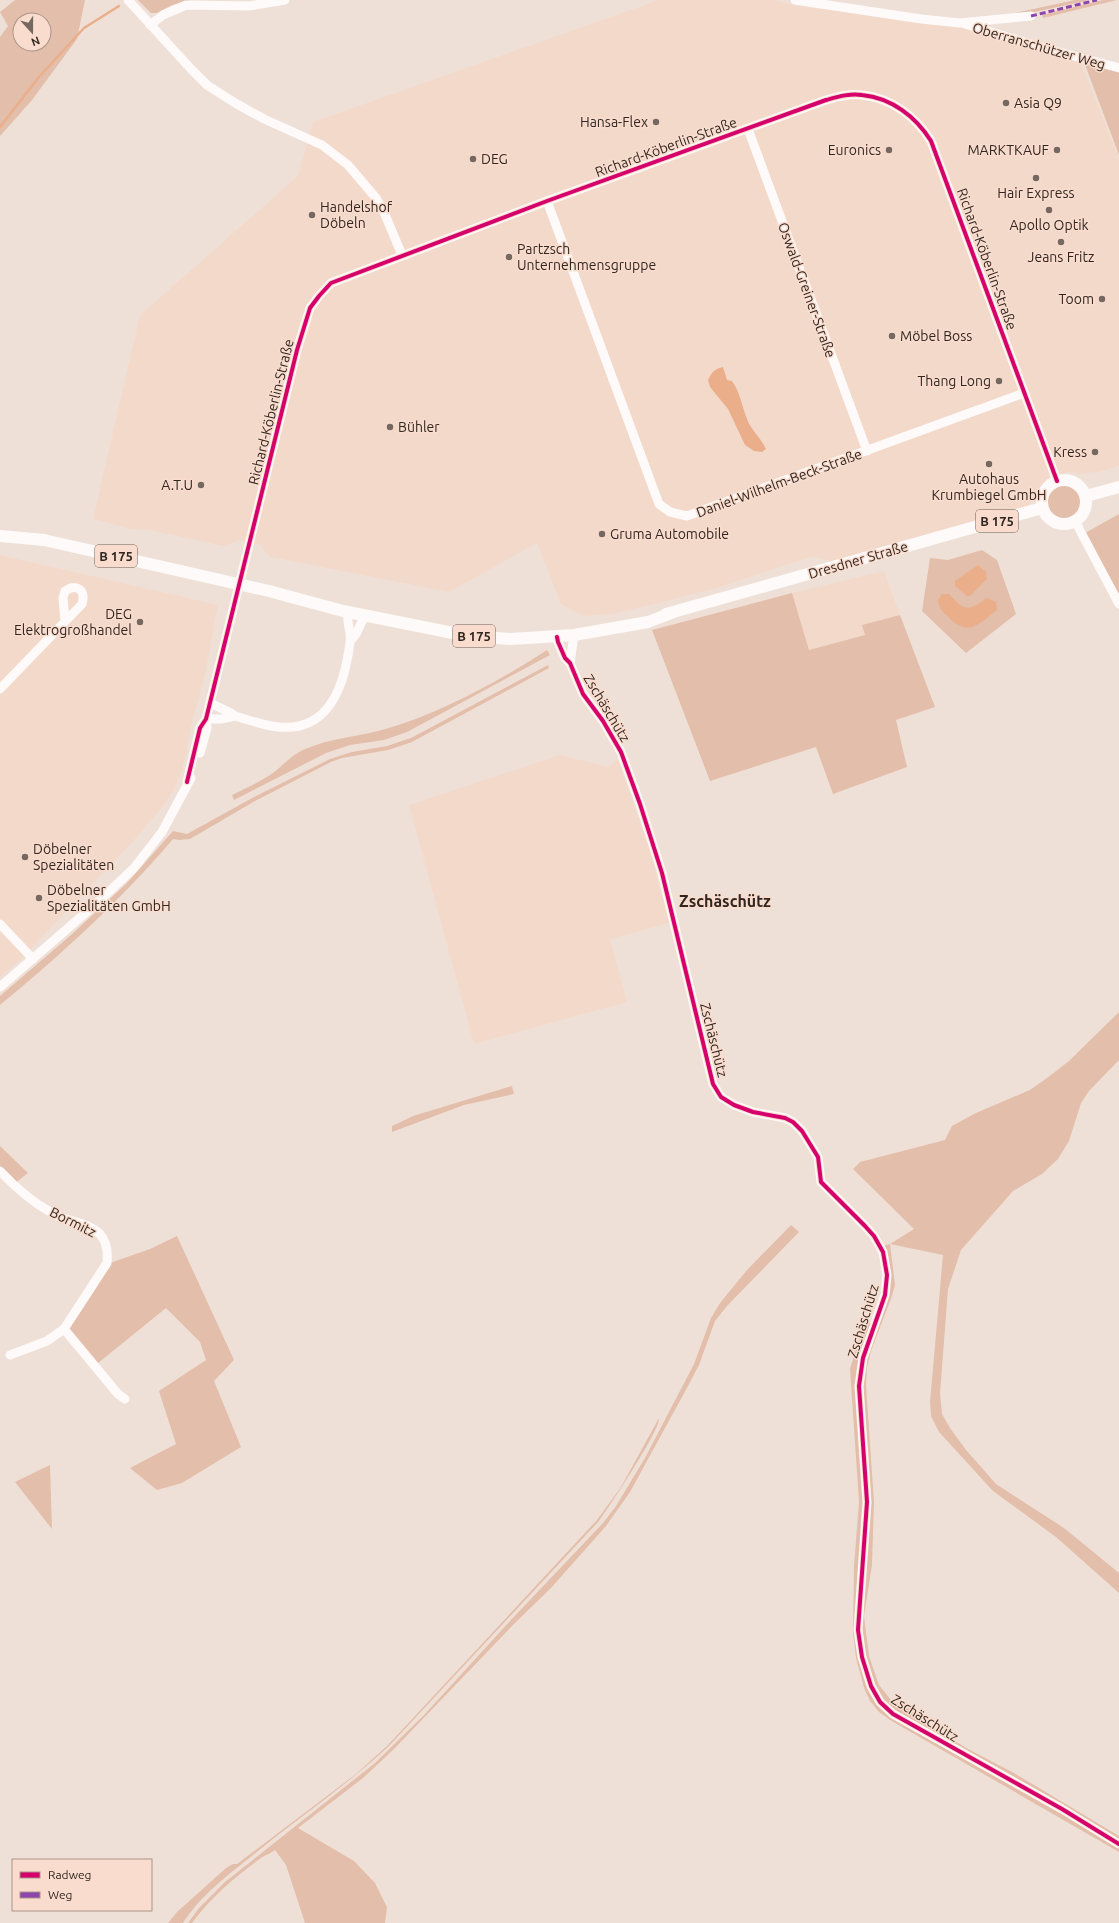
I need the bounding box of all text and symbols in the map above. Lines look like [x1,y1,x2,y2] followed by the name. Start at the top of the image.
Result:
[12,12,52,52] north arrow
[971,19,1107,73] street label: Oberranschützer Weg
[30,34,42,48] text: N
[1014,95,1062,111] place label: Asia Q9
[1001,98,1011,108] marker: Asia Q9
[580,114,648,130] place label: Hansa-Flex
[593,114,739,180] street label: Richard-Köberlin-Straße
[651,117,661,127] marker: Hansa-Flex
[828,142,881,158] place label: Euronics
[967,142,1049,158] place label: MARKTKAUF
[884,145,894,155] marker: Euronics
[1052,145,1062,155] marker: MARKTKAUF
[481,151,508,167] place label: DEG
[468,154,478,164] marker: DEG
[1031,173,1041,183] marker: Hair Express
[997,185,1075,201] place label: Hair Express
[954,186,1020,332] street label: Richard-Köberlin-Straße
[320,199,393,231] place label: Handelshof Döbeln
[1044,205,1054,215] marker: Apollo Optik
[307,210,317,220] marker: Handelshof Döbeln
[1009,217,1089,233] place label: Apollo Optik
[775,220,839,360] street label: Oswald-Greiner-Straße
[1056,237,1066,247] marker: Jeans Fritz
[517,241,656,273] place label: Partzsch Unternehmensgruppe
[1028,249,1094,265] place label: Jeans Fritz
[504,252,514,262] marker: Partzsch Unternehmensgruppe
[1058,291,1094,307] place label: Toom
[1097,294,1107,304] marker: Toom
[900,328,972,344] place label: Möbel Boss
[887,331,897,341] marker: Möbel Boss
[245,337,297,487] street label: Richard-Köberlin-Straße
[917,373,991,389] place label: Thang Long
[994,376,1004,386] marker: Thang Long
[398,419,440,435] place label: Bühler
[385,422,395,432] marker: Bühler
[1053,444,1087,460] place label: Kress
[694,446,864,520] street label: Daniel-Wilhelm-Beck-Straße
[1090,447,1100,457] marker: Kress
[984,459,994,469] marker: Autohaus Krumbiegel GmbH
[931,471,1047,503] place label: Autohaus Krumbiegel GmbH
[161,477,193,493] place label: A.T.U
[196,480,206,490] marker: A.T.U
[976,510,1018,532] road number: B 175
[610,526,729,542] place label: Gruma Automobile
[597,529,607,539] marker: Gruma Automobile
[806,538,910,582] street label: Dresdner Straße
[95,545,137,567] road number: B 175
[14,606,132,638] place label: DEG Elektrogroßhandel
[135,617,145,627] marker: DEG Elektrogroßhandel
[453,625,495,647] road number: B 175
[581,671,633,745] street label: Zschäschütz
[33,841,114,873] place label: Döbelner Spezialitäten
[20,852,30,862] marker: Döbelner Spezialitäten
[47,882,171,914] place label: Döbelner Spezialitäten GmbH
[679,892,771,910] district label: Zschäschütz
[34,893,44,903] marker: Döbelner Spezialitäten GmbH
[697,1001,731,1079] street label: Zschäschütz
[47,1204,99,1240] street label: Bormitz
[844,1282,882,1360] street label: Zschäschütz
[888,1691,962,1745] street label: Zschäschütz
[12,1859,152,1911] legend
[48,1868,91,1881] text: Radweg
[48,1888,72,1901] text: Weg

